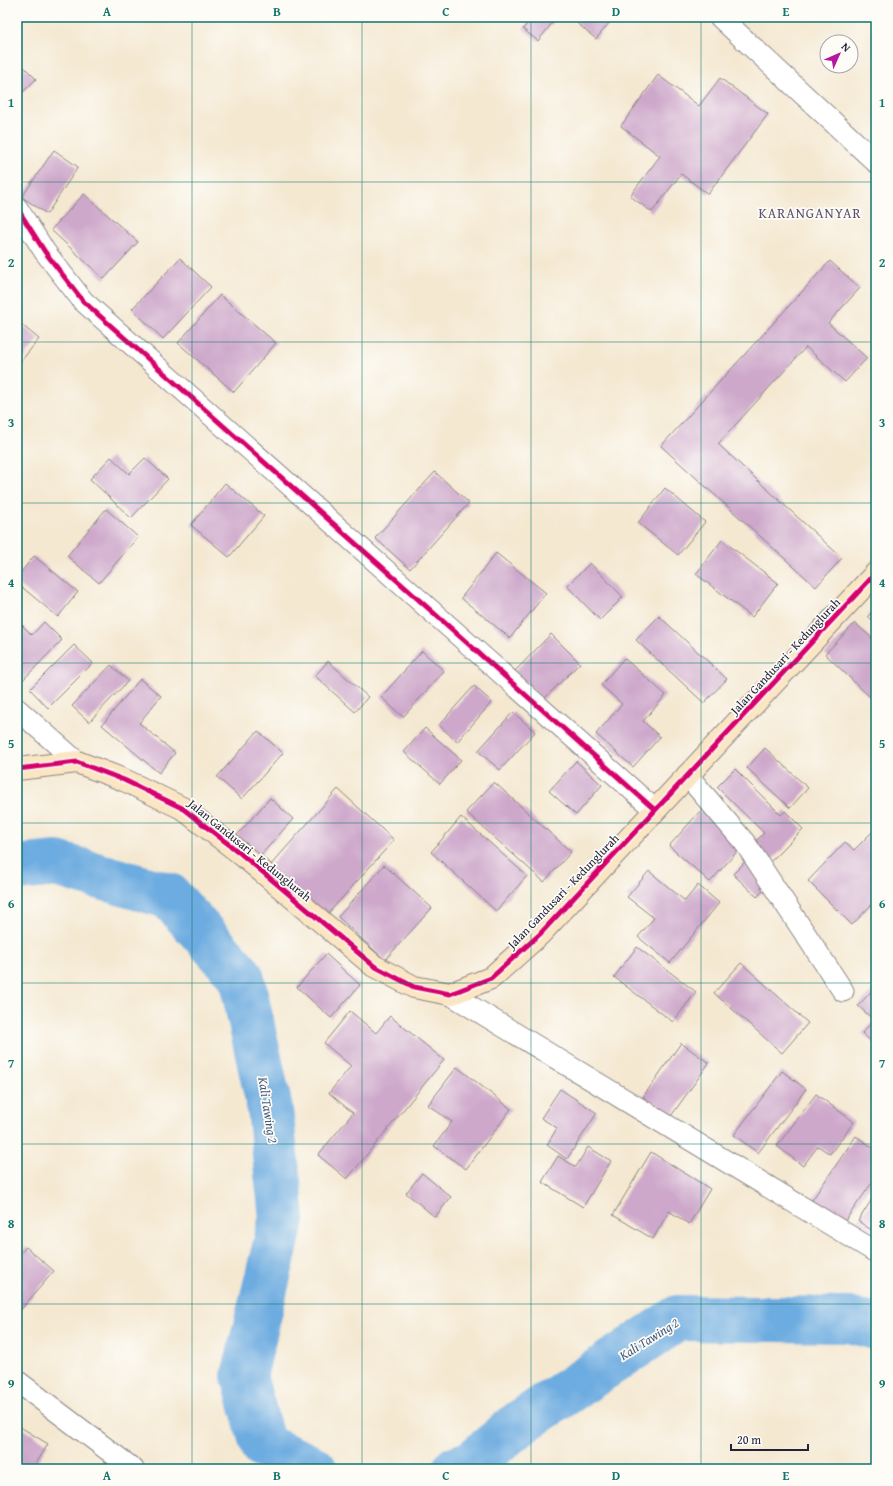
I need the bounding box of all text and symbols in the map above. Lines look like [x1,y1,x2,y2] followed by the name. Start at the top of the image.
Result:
[103,2,112,21] text: A
[273,2,281,21] text: B
[442,2,450,21] text: C
[612,2,620,21] text: D
[783,2,790,21] text: E
[819,34,859,74] north arrow
[838,39,855,56] text: N
[8,93,14,112] text: 1
[879,93,885,112] text: 1
[758,203,862,223] district label: KARANGANYAR
[8,253,15,272] text: 2
[879,253,886,272] text: 2
[8,413,14,432] text: 3
[879,413,885,432] text: 3
[8,573,15,592] text: 4
[879,573,886,592] text: 4
[725,594,844,720] street label: Jalan Gandusari - Kedunglurah
[8,734,15,753] text: 5
[879,734,886,753] text: 5
[183,794,315,905] street label: Jalan Gandusari - Kedunglurah
[502,830,623,954] street label: Jalan Gandusari - Kedunglurah
[8,894,15,913] text: 6
[879,894,886,913] text: 6
[8,1054,15,1073] text: 7
[879,1054,886,1073] text: 7
[253,1075,283,1145] water label: Kali Tawing 2
[8,1214,15,1233] text: 8
[879,1214,886,1233] text: 8
[615,1313,683,1365] water label: Kali Tawing 2
[8,1374,15,1393] text: 9
[879,1374,886,1393] text: 9
[731,1426,808,1452] scale bar
[737,1431,761,1448] text: 20 m
[103,1466,112,1485] text: A
[273,1466,281,1485] text: B
[442,1466,450,1485] text: C
[612,1466,620,1485] text: D
[783,1466,790,1485] text: E

